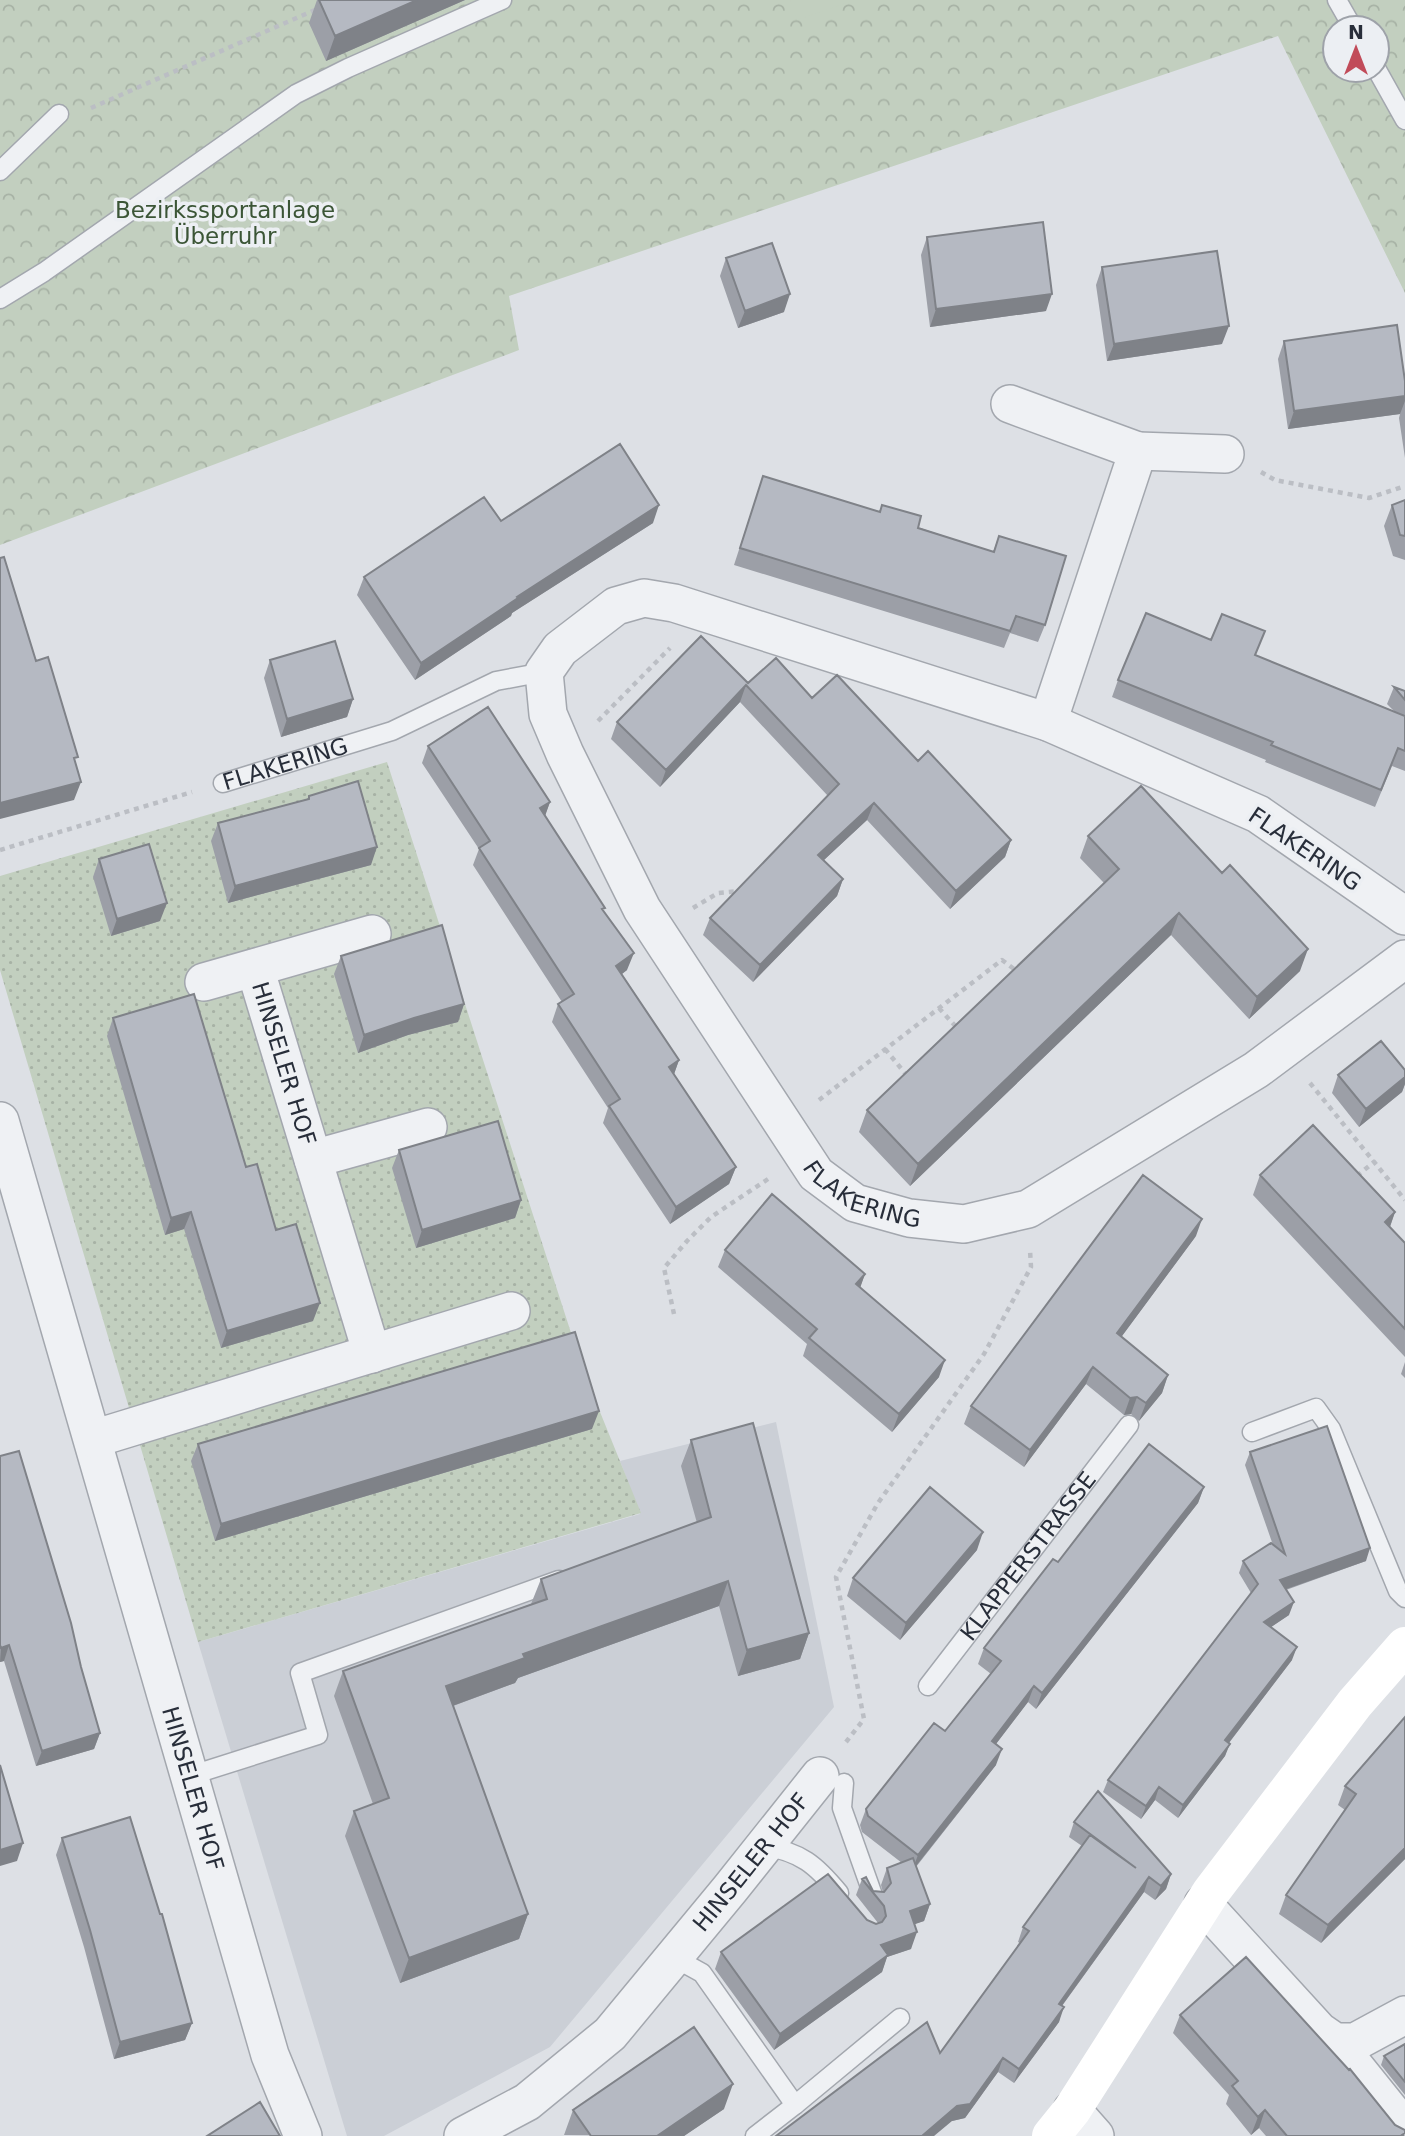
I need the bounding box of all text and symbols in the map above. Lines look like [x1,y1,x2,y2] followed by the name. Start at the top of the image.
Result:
[1321,14,1391,84] north arrow
[1348,21,1364,43] text: N
[115,197,335,249] park label: Bezirkssportanlage Überruhr
[219,732,351,795] street label: FLAKERING
[1244,802,1366,896] street label: FLAKERING
[247,979,321,1149] street label: HINSELER HOF
[798,1156,922,1232] street label: FLAKERING
[955,1467,1101,1645] street label: KLAPPERSTRASSE
[157,1704,229,1874] street label: HINSELER HOF
[688,1788,814,1936] street label: HINSELER HOF

